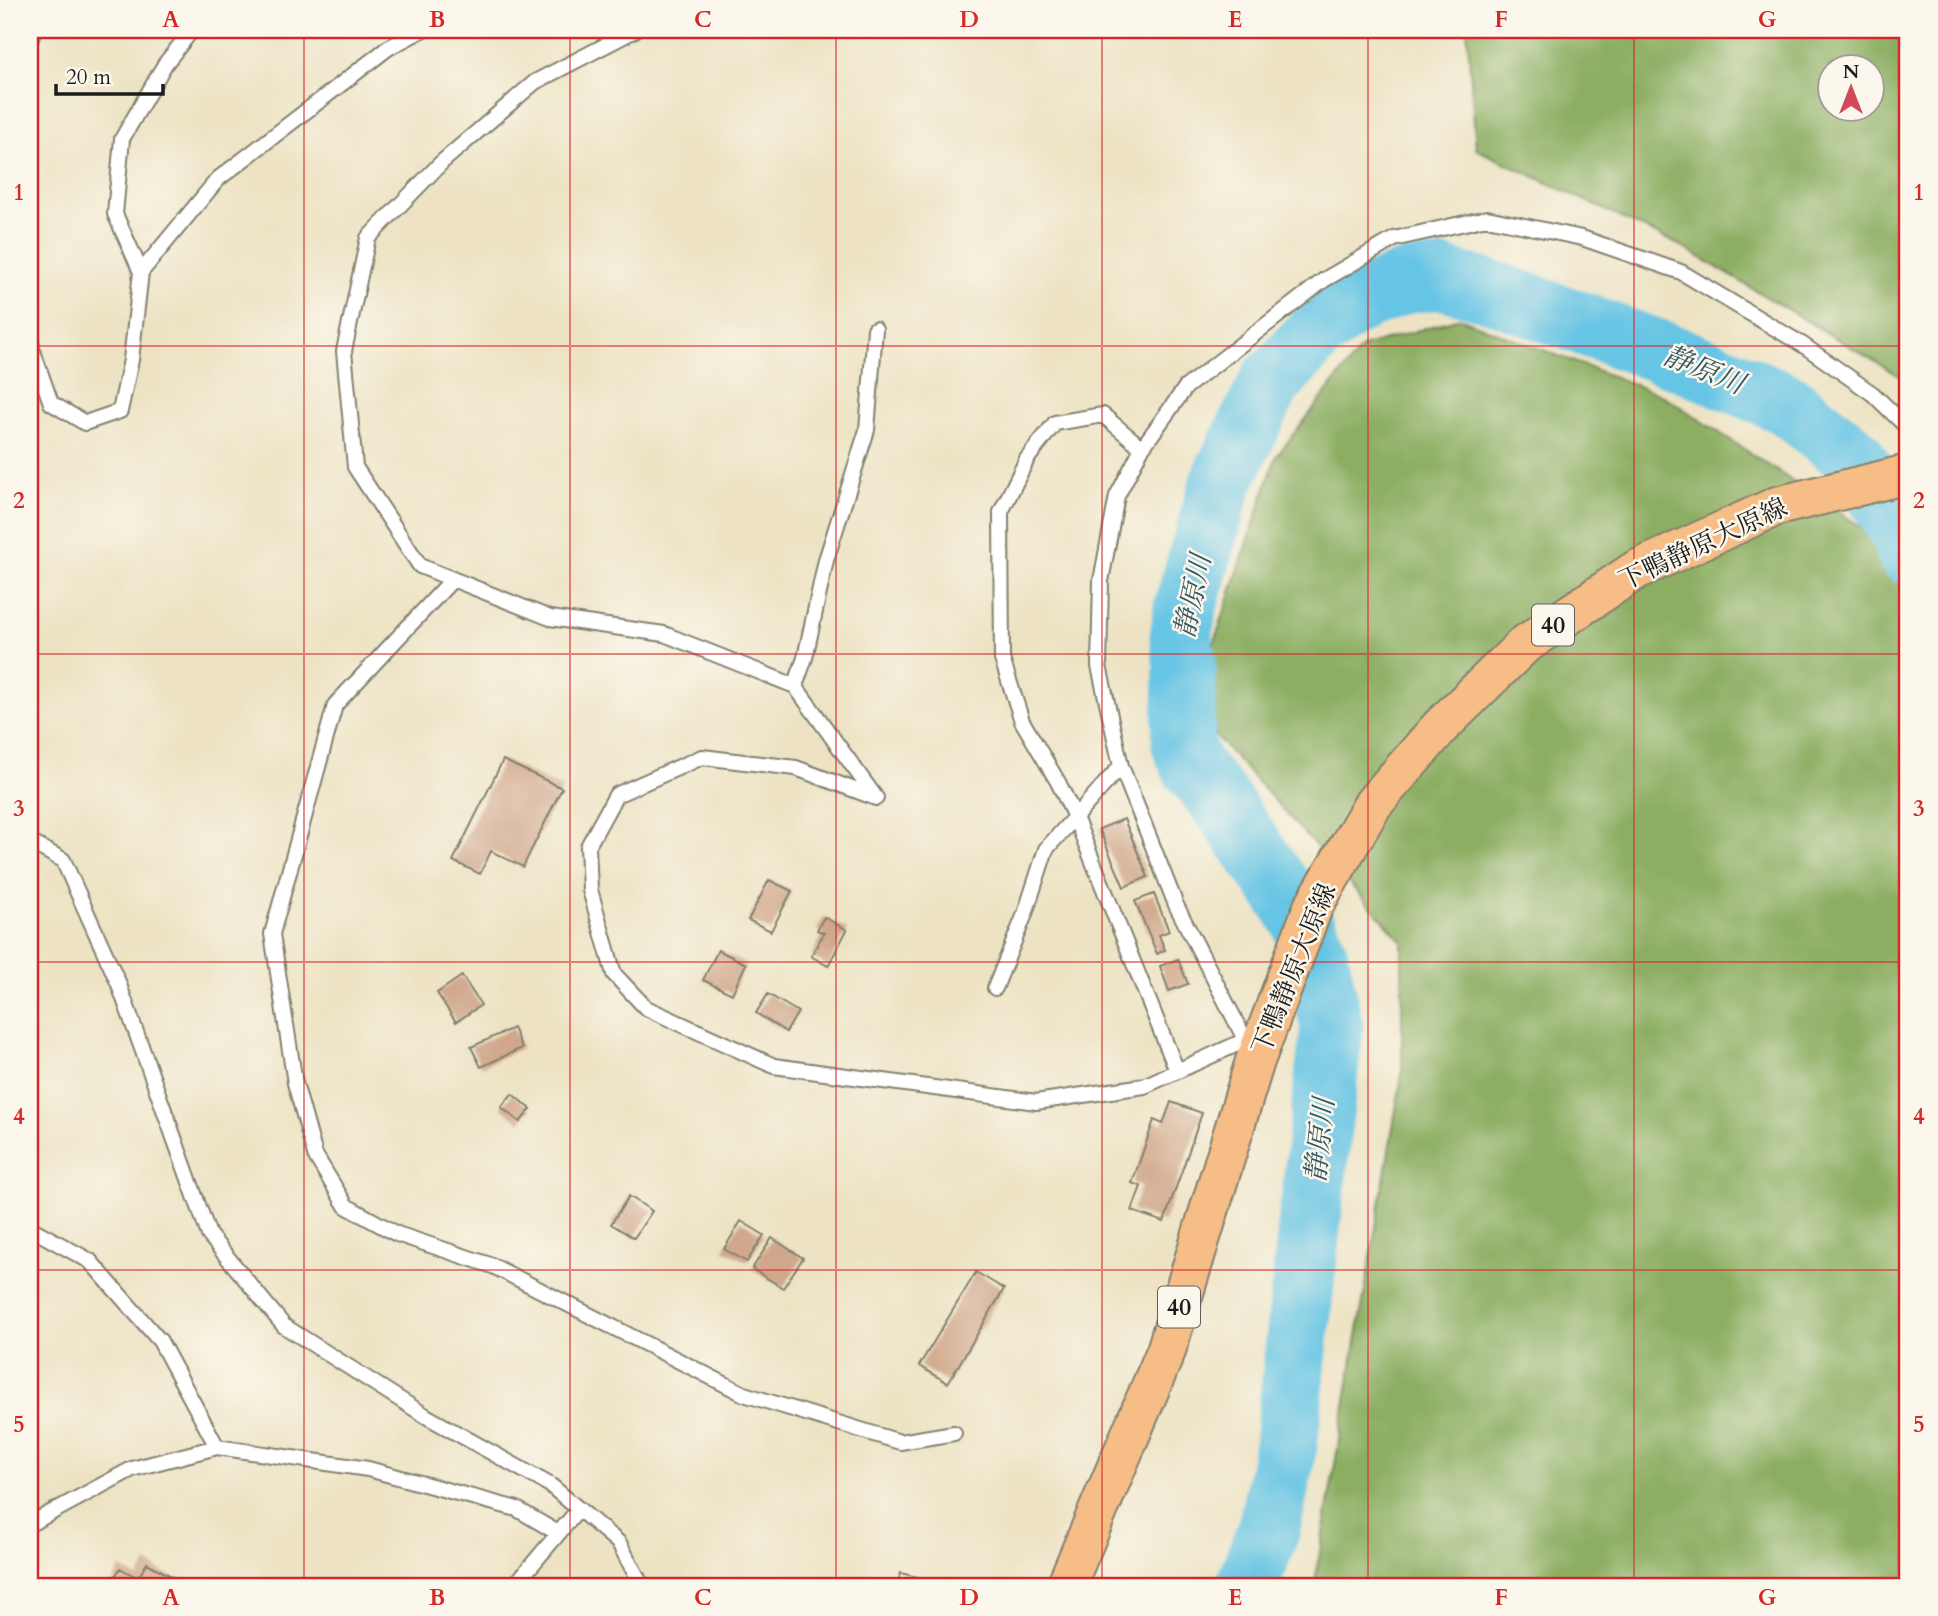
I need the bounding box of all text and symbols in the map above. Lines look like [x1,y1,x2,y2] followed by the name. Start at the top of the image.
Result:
[162,4,180,35] text: A
[429,4,445,35] text: B
[694,4,712,35] text: C
[959,4,979,35] text: D
[1228,4,1242,35] text: E
[1494,4,1508,35] text: F
[1758,4,1777,35] text: G
[56,52,163,96] scale bar
[1815,52,1885,122] north arrow
[1843,59,1860,85] text: N
[66,63,111,92] text: 20 m
[13,177,25,208] text: 1
[1913,177,1925,208] text: 1
[1658,337,1753,404] water label: 静原川
[13,485,25,516] text: 2
[1913,485,1925,516] text: 2
[1613,490,1793,598] street label: 下鴨静原大原線
[1166,548,1221,641] water label: 静原川
[1532,604,1574,646] road number: 40
[13,793,25,824] text: 3
[1913,793,1925,824] text: 3
[1244,878,1344,1060] street label: 下鴨静原大原線
[1297,1093,1344,1184] water label: 静原川
[13,1101,25,1132] text: 4
[1913,1101,1925,1132] text: 4
[1158,1287,1200,1328] road number: 40
[13,1409,25,1440] text: 5
[1913,1409,1925,1440] text: 5
[162,1582,180,1613] text: A
[429,1582,445,1613] text: B
[694,1582,712,1613] text: C
[959,1582,979,1613] text: D
[1228,1582,1242,1613] text: E
[1494,1582,1508,1613] text: F
[1758,1582,1777,1613] text: G

